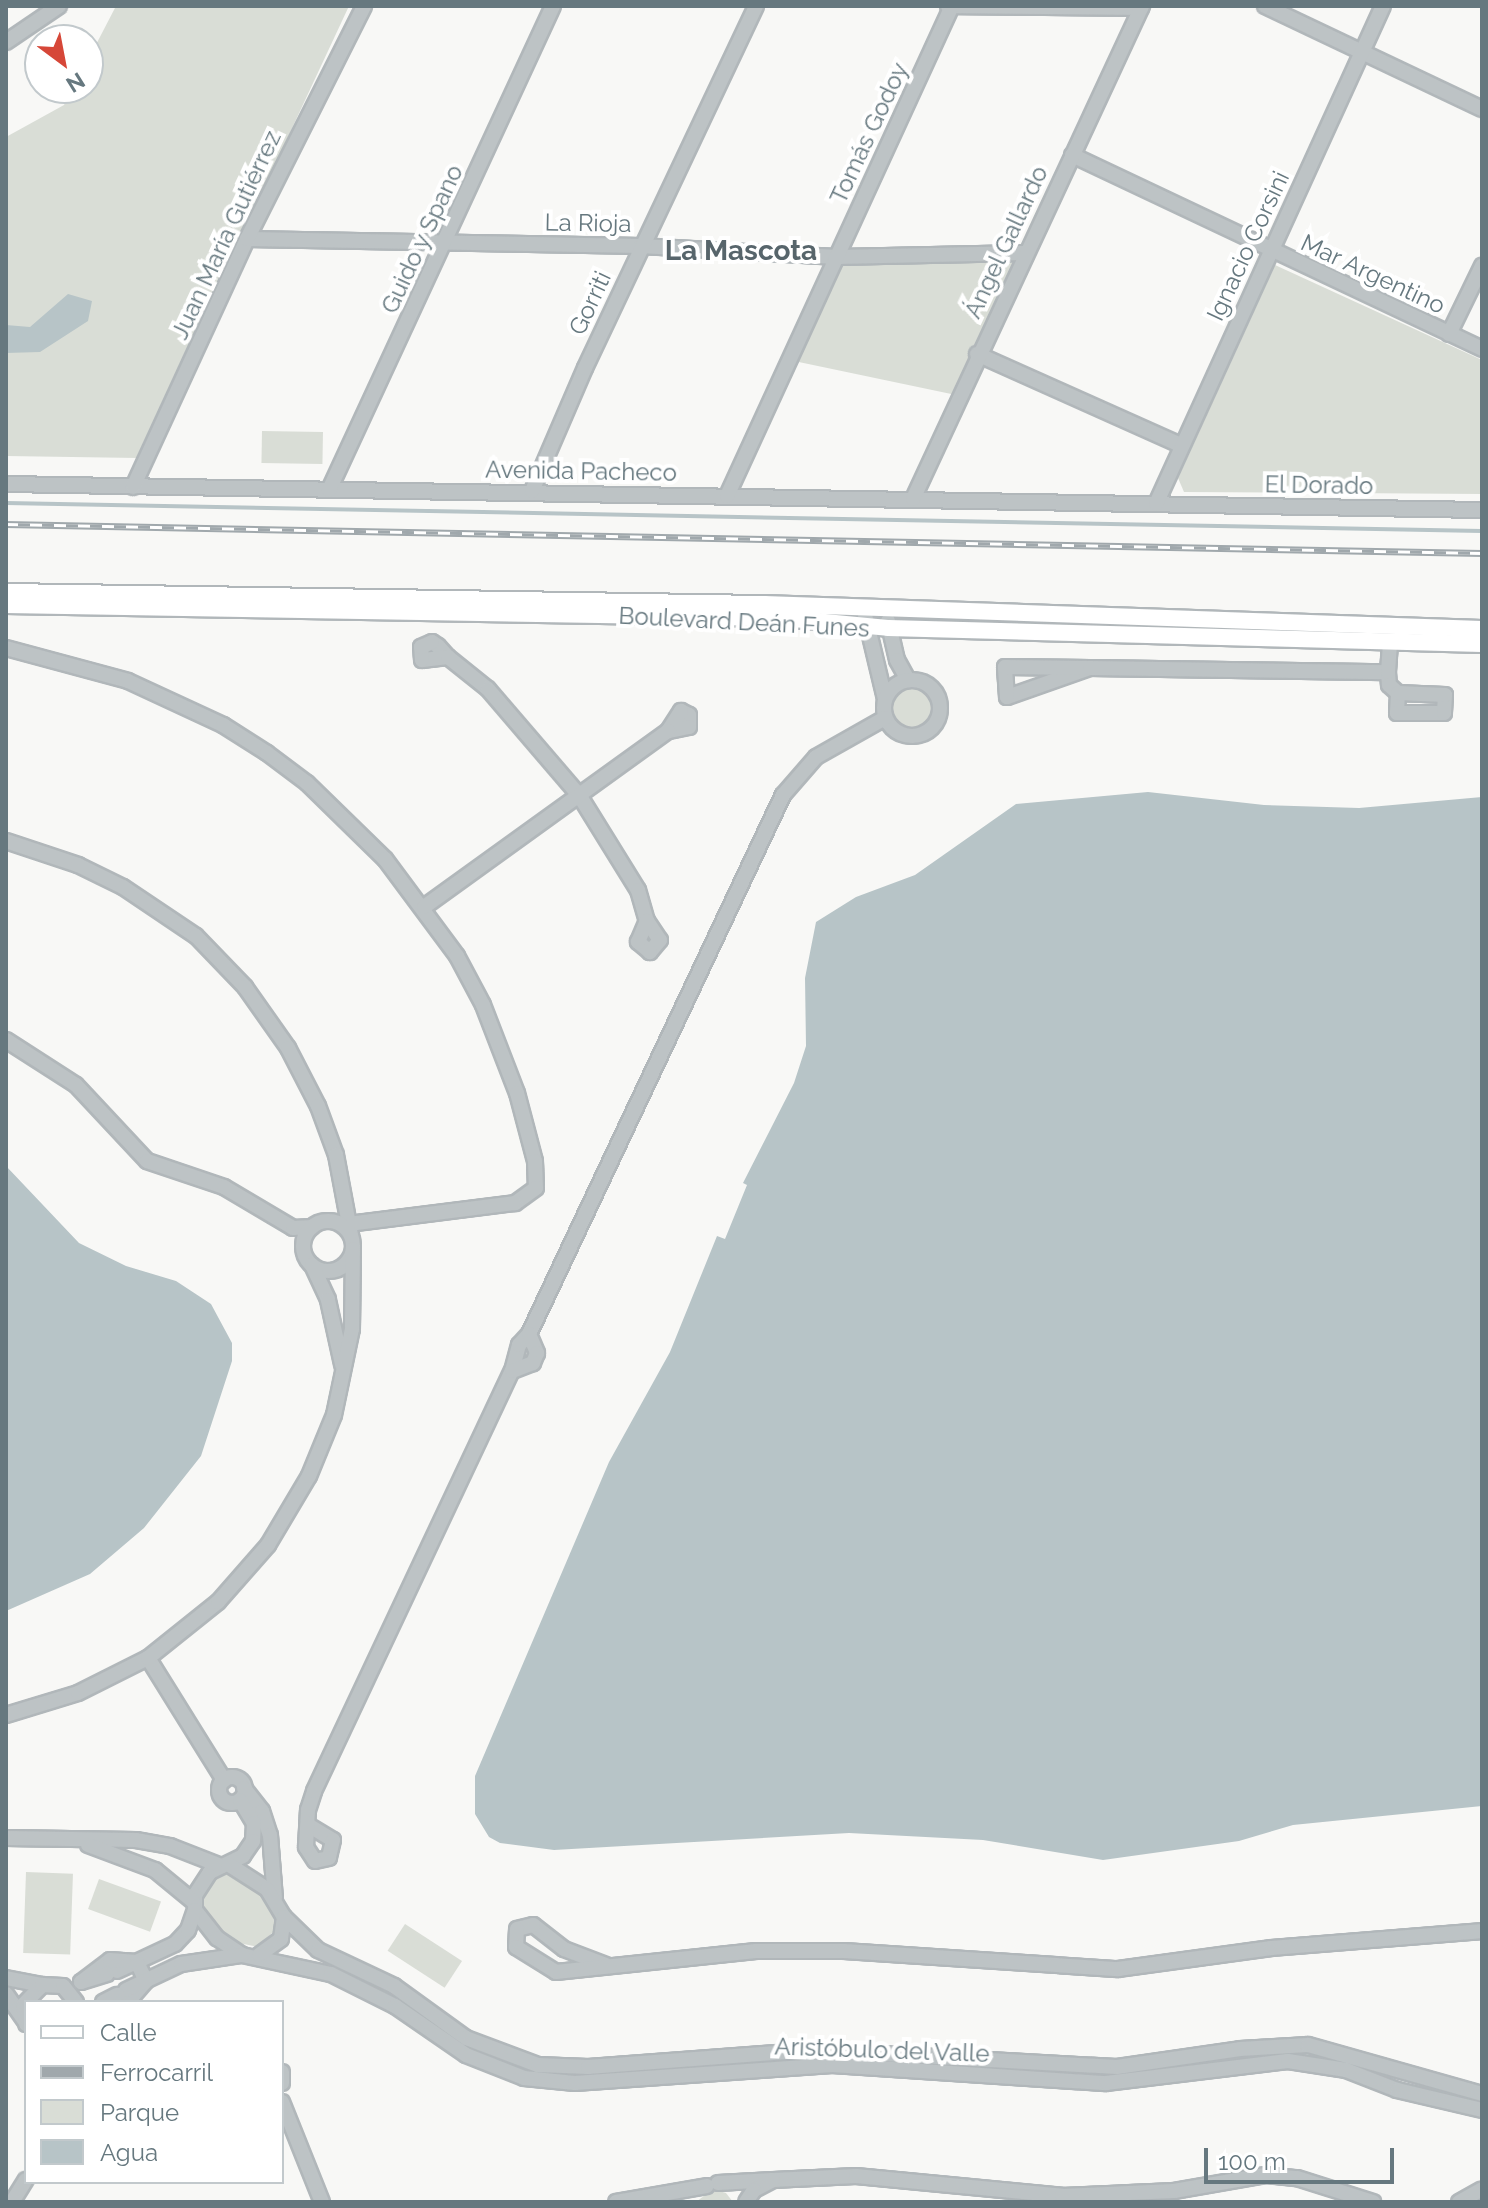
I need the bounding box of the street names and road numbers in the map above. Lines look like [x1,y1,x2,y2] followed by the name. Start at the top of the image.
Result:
[824,58,914,208] street label: Tomás Godoy
[165,126,287,344] street label: Juan María Gutiérrez
[375,160,469,318] street label: Guido y Spano
[958,161,1054,323] street label: Ángel Gallardo
[1201,167,1295,325] street label: Ignacio Corsini
[544,208,632,238] street label: La Rioja
[1296,228,1450,320] street label: Mar Argentino
[563,267,617,339] street label: Gorriti
[485,455,677,487] street label: Avenida Pacheco
[1264,470,1374,500] street label: El Dorado
[618,601,870,643] street label: Boulevard Deán Funes
[773,2032,991,2068] street label: Aristóbulo del Valle

